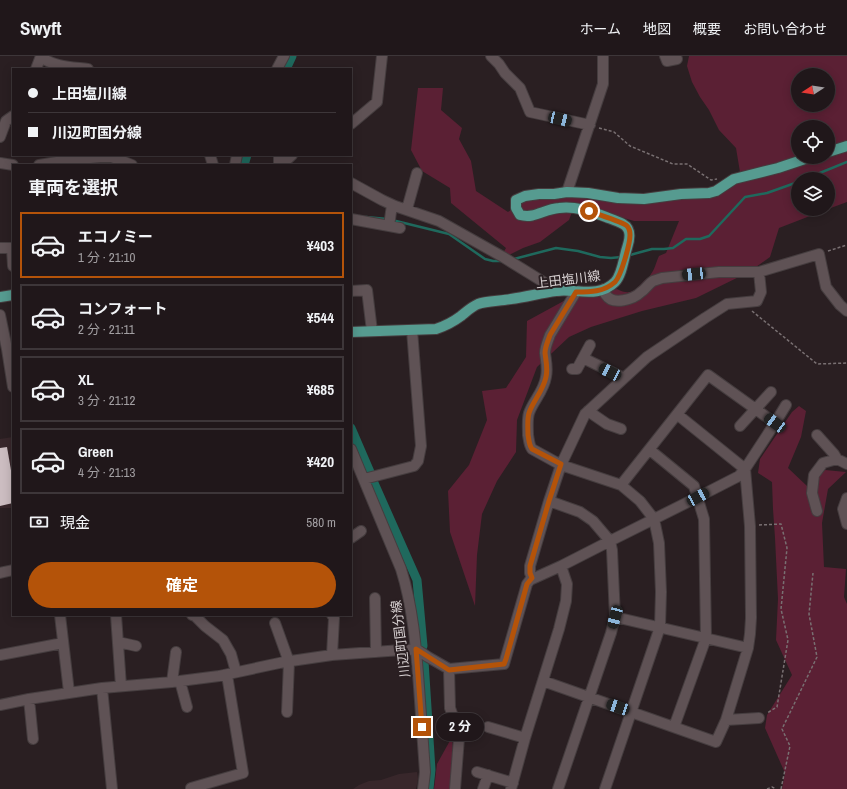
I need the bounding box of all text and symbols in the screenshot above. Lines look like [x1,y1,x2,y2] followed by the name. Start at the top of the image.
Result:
[20,15,62,41] text: Swyft
[579,20,621,38] text: ホーム
[643,20,671,38] text: 地図
[693,20,721,38] text: 概要
[743,20,827,38] text: お問い合わせ
[791,68,835,112] north arrow
[791,68,835,216] map controls
[52,83,127,104] text: 上田塩川線
[547,110,573,128] car
[791,120,835,164] button: locate
[52,122,142,143] text: 川辺町国分線
[791,172,835,216] button: layers
[28,175,118,200] text: 車両を選択
[580,202,598,220] route start
[78,226,153,247] text: エコノミー
[30,227,66,263] icon: car
[307,235,334,256] text: ¥403
[78,249,135,266] text: 1 分 · 21:10
[535,267,601,292] street label: 上田塩川線
[681,267,707,281] car
[78,298,168,319] text: コンフォート
[30,299,66,335] icon: car
[307,307,334,328] text: ¥544
[78,321,135,338] text: 2 分 · 21:11
[597,361,623,383] car
[78,369,94,390] text: XL
[30,371,66,407] icon: car
[307,379,334,400] text: ¥685
[78,392,135,409] text: 3 分 · 21:12
[762,411,788,435] car
[78,441,114,462] text: Green
[30,443,66,479] icon: car
[307,451,334,472] text: ¥420
[78,464,135,481] text: 4 分 · 21:13
[685,486,711,508] car
[28,511,50,533] icon: cash
[60,512,90,533] text: 現金
[306,514,336,531] text: 580 m
[28,562,336,608] button: 確定
[387,599,414,679] street label: 川辺町国分線
[606,604,624,630] car
[605,697,631,717] car
[436,713,484,741] callout: 2 分
[413,718,431,736] route end
[449,718,471,735] text: 2 分

